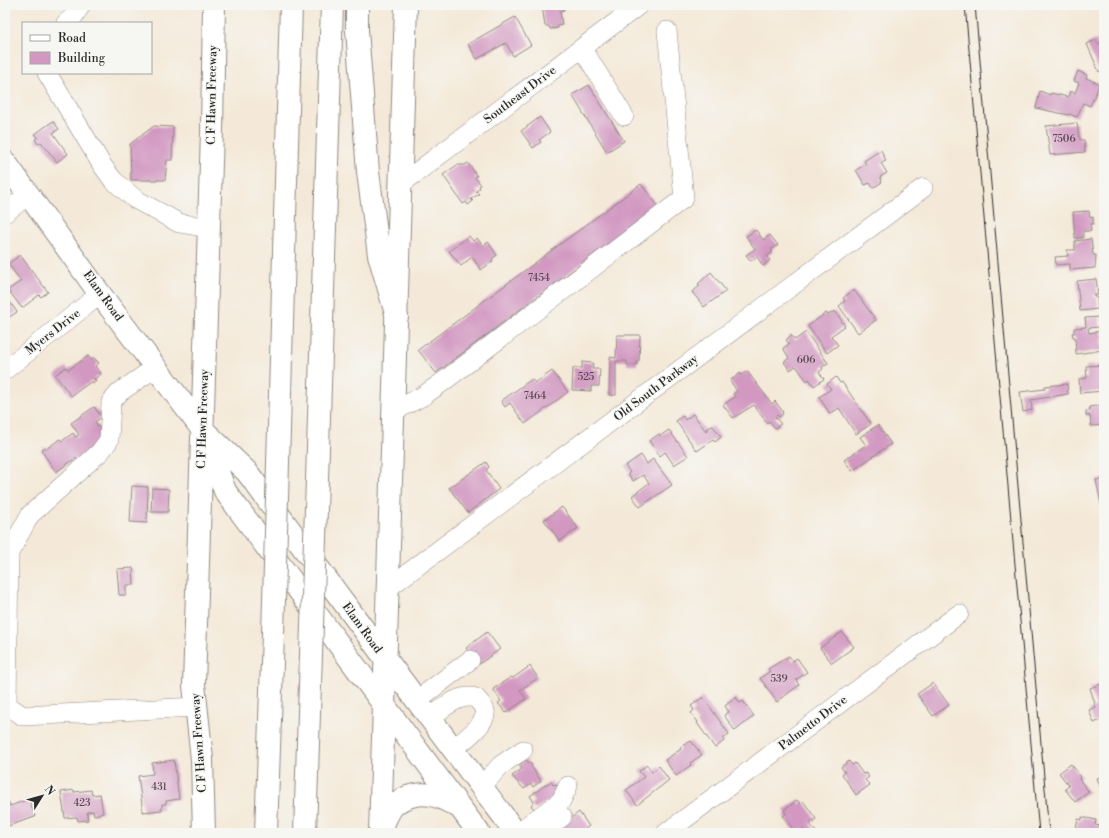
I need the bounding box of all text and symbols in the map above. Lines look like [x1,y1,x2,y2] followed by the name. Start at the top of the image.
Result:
[22,22,152,74] legend
[58,31,86,46] text: Road
[204,45,220,145] street label: C F Hawn Freeway
[57,51,106,66] text: Building
[481,63,559,127] street label: Southeast Drive
[1052,133,1076,145] house number: 7506
[80,268,126,324] street label: Elam Road
[528,272,550,284] house number: 7454
[22,306,84,358] street label: Myers Drive
[611,351,701,425] street label: Old South Parkway
[797,354,815,366] house number: 606
[194,369,212,469] street label: C F Hawn Freeway
[578,371,595,383] house number: 525
[524,390,546,402] house number: 7464
[339,600,385,656] street label: Elam Road
[770,673,788,685] house number: 539
[776,692,850,754] street label: Palmetto Drive
[188,693,210,793] street label: C F Hawn Freeway
[22,776,62,816] north arrow
[151,781,167,793] house number: 431
[41,783,58,799] text: N
[73,797,91,809] house number: 423

